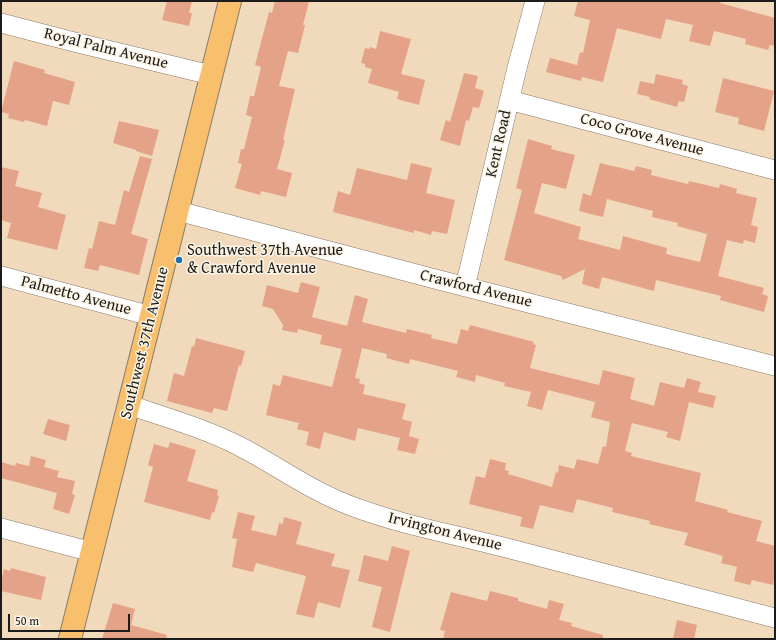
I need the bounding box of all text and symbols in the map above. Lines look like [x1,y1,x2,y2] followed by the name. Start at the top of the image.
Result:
[42,24,170,74] street label: Royal Palm Avenue
[482,108,516,180] street label: Kent Road
[578,109,706,161] street label: Coco Grove Avenue
[187,241,343,279] place label: Southwest 37th Avenue & Crawford Avenue
[174,255,184,265] marker: Southwest 37th Avenue & Crawford Avenue
[117,265,173,421] street label: Southwest 37th Avenue
[418,266,534,312] street label: Crawford Avenue
[19,272,133,320] street label: Palmetto Avenue
[386,509,504,555] street label: Irvington Avenue
[10,606,132,632] scale bar
[15,612,39,629] text: 50 m

